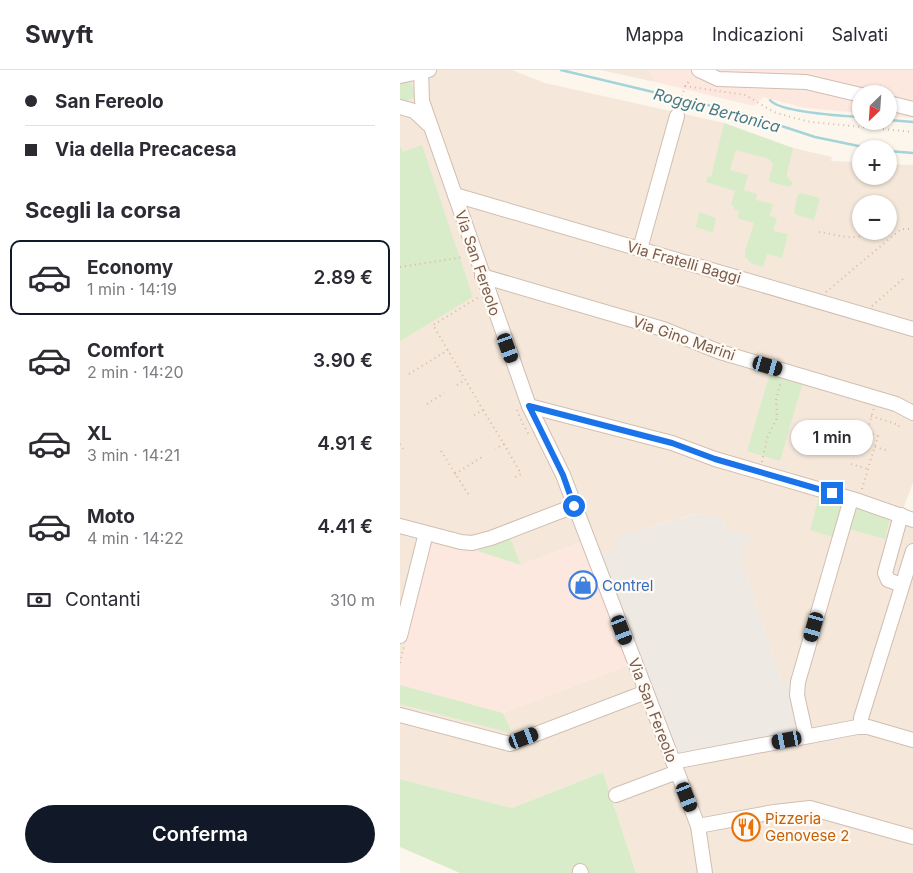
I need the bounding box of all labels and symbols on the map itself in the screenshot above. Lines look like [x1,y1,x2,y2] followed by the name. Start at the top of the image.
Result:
[651,83,783,137] water label: Roggia Bertonica
[852,85,898,130] north arrow
[451,208,505,318] street label: Via San Fereolo
[625,237,743,287] street label: Via Fratelli Baggi
[630,312,738,364] street label: Via Gino Marini
[495,331,520,365] car
[751,355,784,377] car
[791,420,873,456] callout: 1 min
[821,482,843,504] route end
[563,495,585,517] route start
[568,570,598,600] shop icon: Contrel
[602,576,654,595] place label: Contrel
[802,611,825,643] car
[609,613,634,647] car
[624,655,682,765] street label: Via San Fereolo
[507,726,540,750] car
[770,730,803,750] car
[674,780,699,814] car
[765,809,849,845] place label: Pizzeria Genovese 2
[731,812,761,842] restaurant icon: Pizzeria Genovese 2

